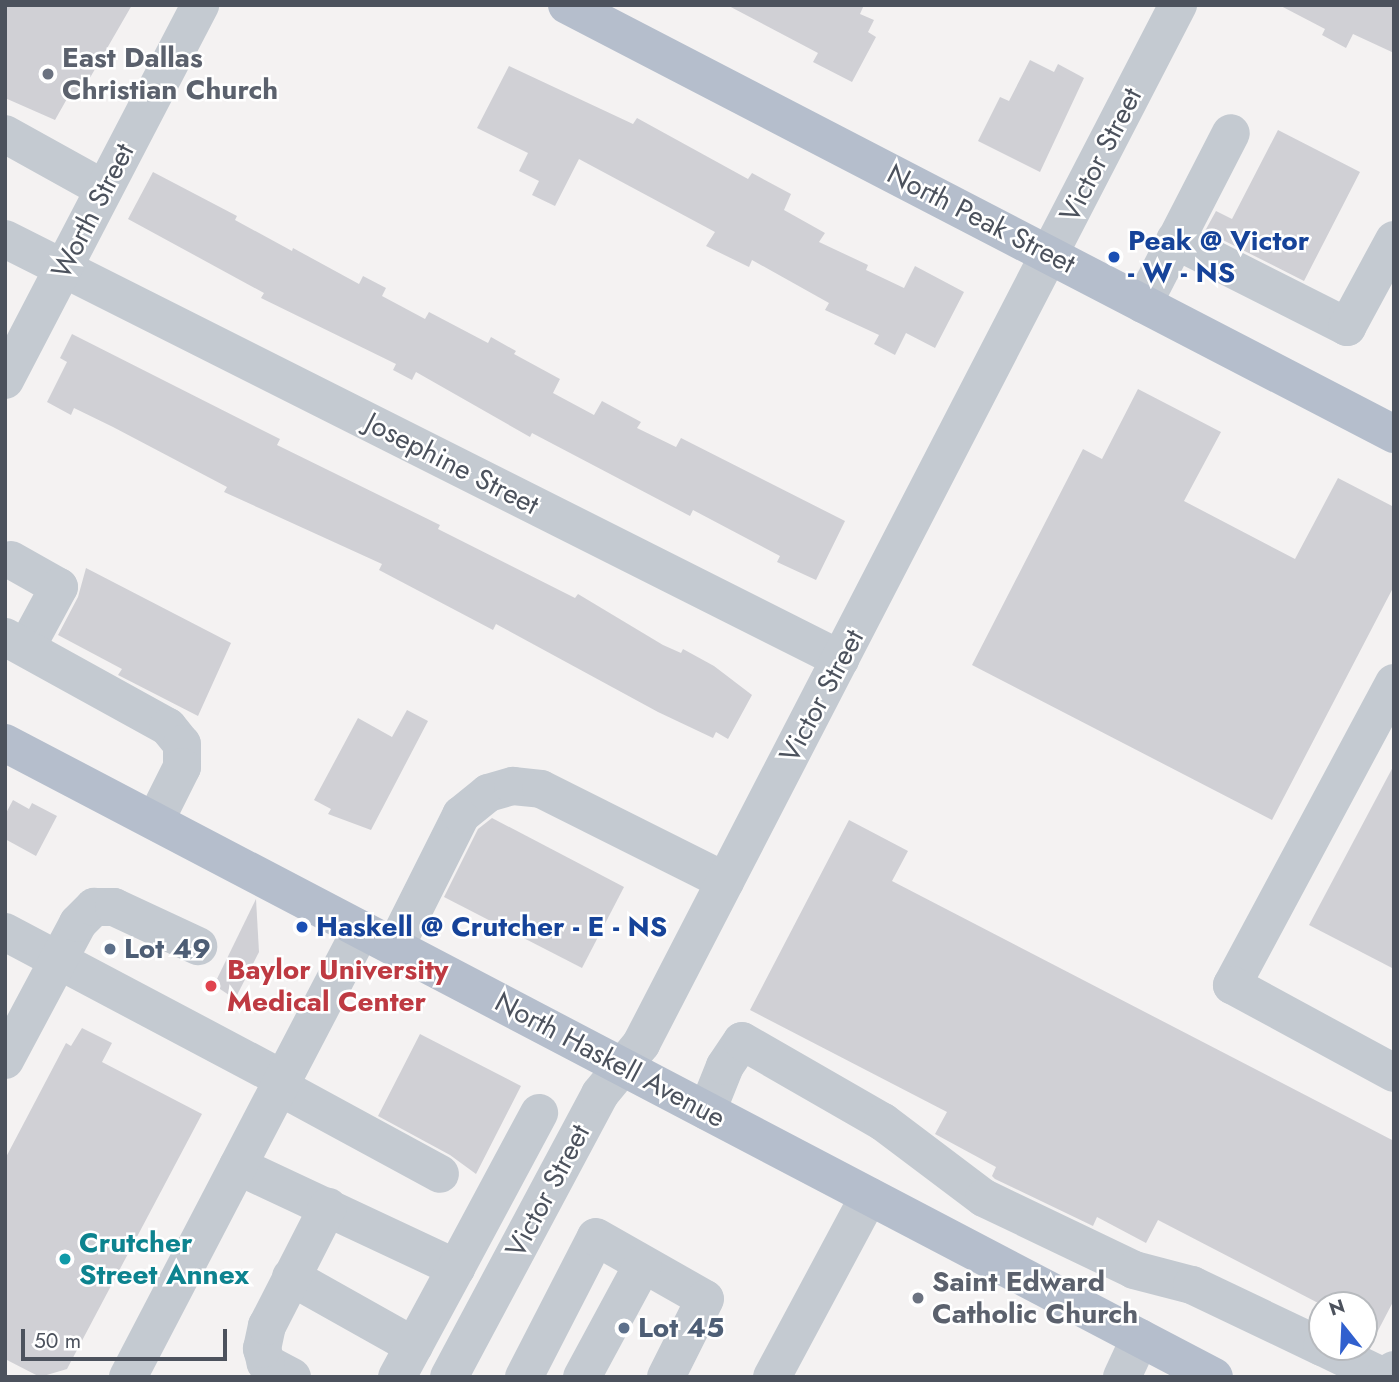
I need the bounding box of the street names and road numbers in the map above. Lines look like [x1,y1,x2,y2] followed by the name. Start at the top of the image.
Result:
[1053,82,1149,228] street label: Victor Street
[45,138,141,284] street label: Worth Street
[881,157,1081,281] street label: North Peak Street
[360,406,544,522] street label: Josephine Street
[773,624,871,768] street label: Victor Street
[489,985,731,1135] street label: North Haskell Avenue
[499,1119,597,1263] street label: Victor Street

